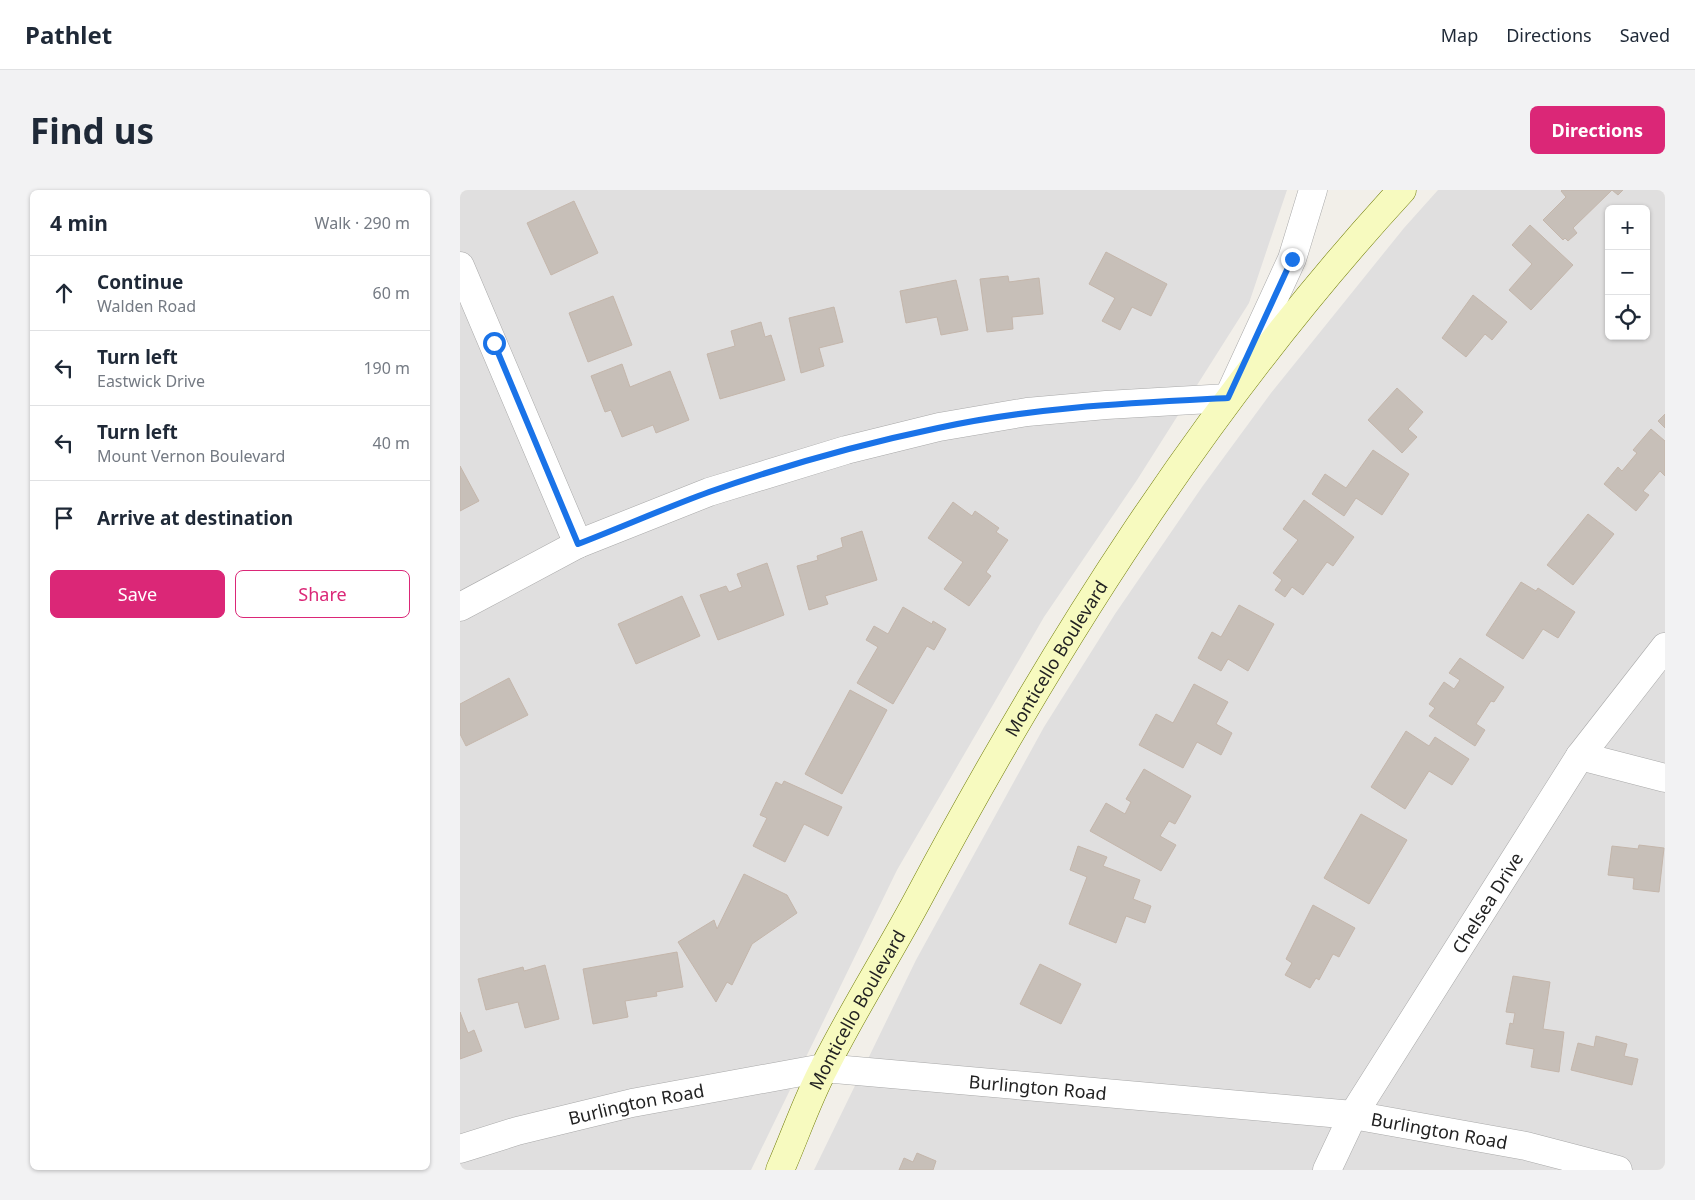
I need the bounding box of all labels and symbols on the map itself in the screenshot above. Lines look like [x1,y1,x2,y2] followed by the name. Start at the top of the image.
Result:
[1281,248,1304,271] route end
[483,332,506,355] route start
[999,576,1113,741] street label: Monticello Boulevard
[1446,848,1528,958] street label: Chelsea Drive
[803,926,911,1093] street label: Monticello Boulevard
[968,1069,1108,1105] street label: Burlington Road
[566,1078,706,1130] street label: Burlington Road
[1369,1106,1509,1154] street label: Burlington Road

